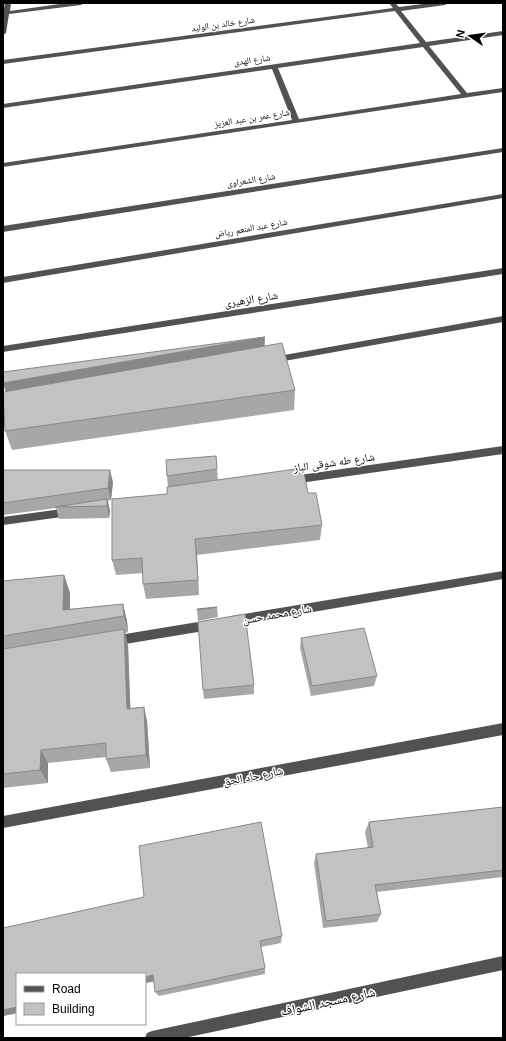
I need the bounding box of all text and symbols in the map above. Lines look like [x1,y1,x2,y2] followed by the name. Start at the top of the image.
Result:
[191,15,256,34] street label: شارع خالد بن الوليد
[450,16,490,56] north arrow
[454,28,467,39] text: N
[233,52,271,69] street label: شارع الهدى
[213,107,291,130] street label: شارع عمر بن عبد العزيز
[226,171,276,190] street label: شارع الشعراوى
[214,217,288,240] street label: شارع عبد المنعم رياض
[223,289,279,310] street label: شارع الزهيرى
[292,450,376,475] street label: شارع طه شوقى الباز
[242,602,313,627] street label: شارع محمد حسن
[222,764,284,789] street label: شارع جاد الحق
[16,973,146,1025] legend
[52,982,81,996] text: Road
[280,984,377,1021] street label: شارع مسجد الشواف
[52,1002,95,1016] text: Building

